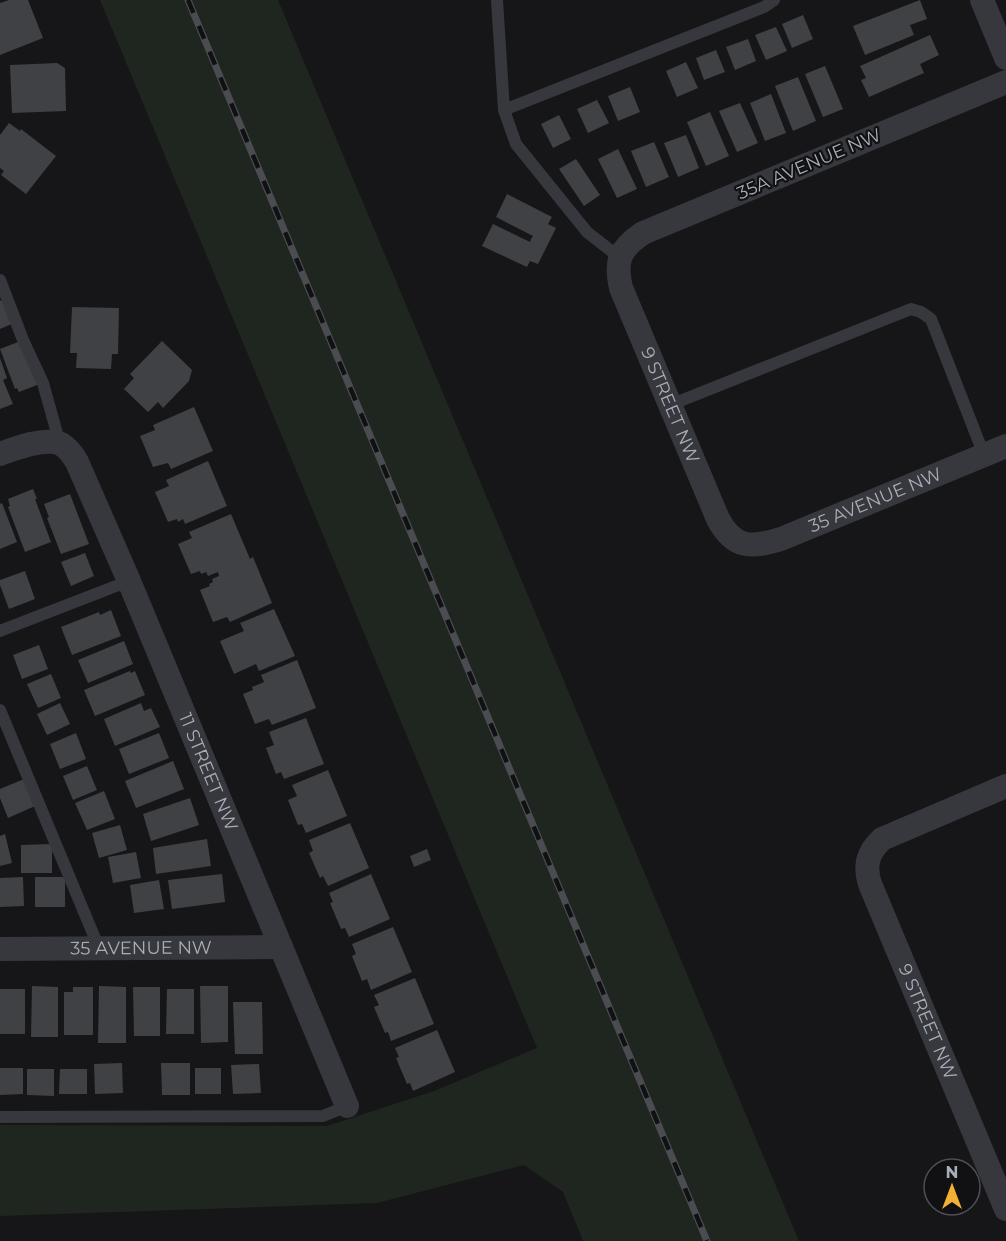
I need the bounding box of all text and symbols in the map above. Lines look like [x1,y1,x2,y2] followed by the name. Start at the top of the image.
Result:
[734,124,884,204] street label: 35A AVENUE NW
[636,344,704,466] street label: 9 STREET NW
[806,463,945,537] street label: 35 AVENUE NW
[174,710,243,834] street label: 11 STREET NW
[70,936,212,960] street label: 35 AVENUE NW
[894,961,962,1083] street label: 9 STREET NW
[922,1157,982,1217] north arrow
[946,1163,958,1182] text: N

